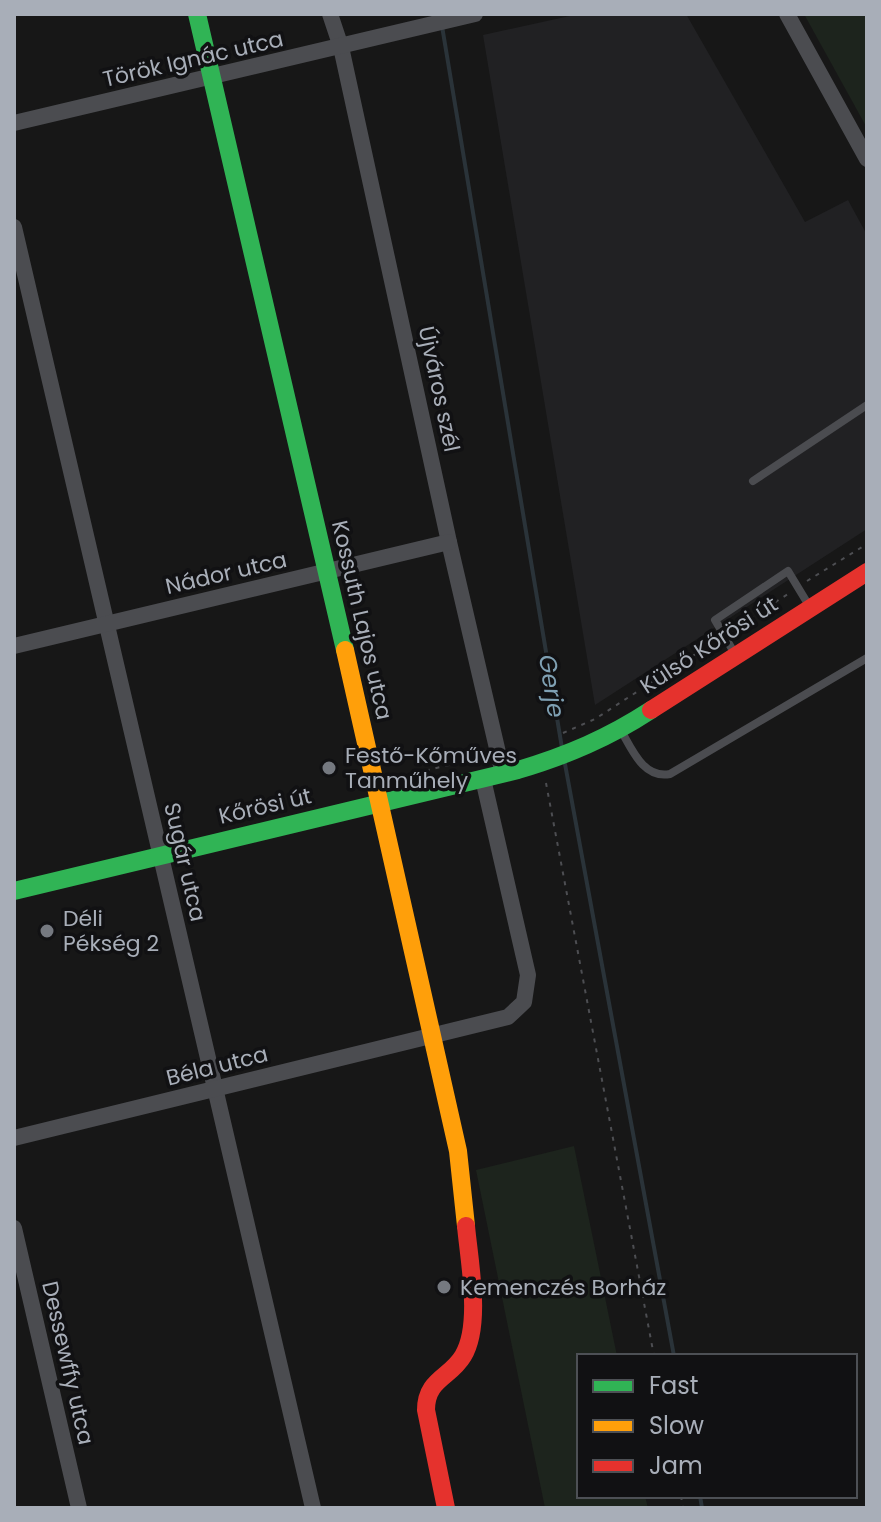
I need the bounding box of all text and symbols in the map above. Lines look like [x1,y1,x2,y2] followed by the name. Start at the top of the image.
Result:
[100,23,286,95] street label: Török Ignác utca
[411,323,467,455] street label: Újváros szél
[324,517,400,723] street label: Kossuth Lajos utca
[162,544,290,602] street label: Nádor utca
[634,589,784,701] street label: Külső Kőrösi út
[531,652,573,720] water label: Gerje
[345,740,517,796] place label: Festő-Kőműves Tanműhely
[320,759,338,777] marker: Festő-Kőműves Tanműhely
[216,780,314,832] street label: Kőrösi út
[156,799,214,925] street label: Sugár utca
[63,903,159,959] place label: Déli Pékség 2
[38,922,56,940] marker: Déli Pékség 2
[163,1038,271,1094] street label: Béla utca
[460,1272,666,1303] place label: Kemenczés Borház
[34,1278,102,1448] street label: Dessewffy utca
[435,1278,453,1296] marker: Kemenczés Borház
[577,1354,857,1498] legend
[649,1369,699,1402] text: Fast
[649,1409,704,1442] text: Slow
[649,1449,703,1482] text: Jam

